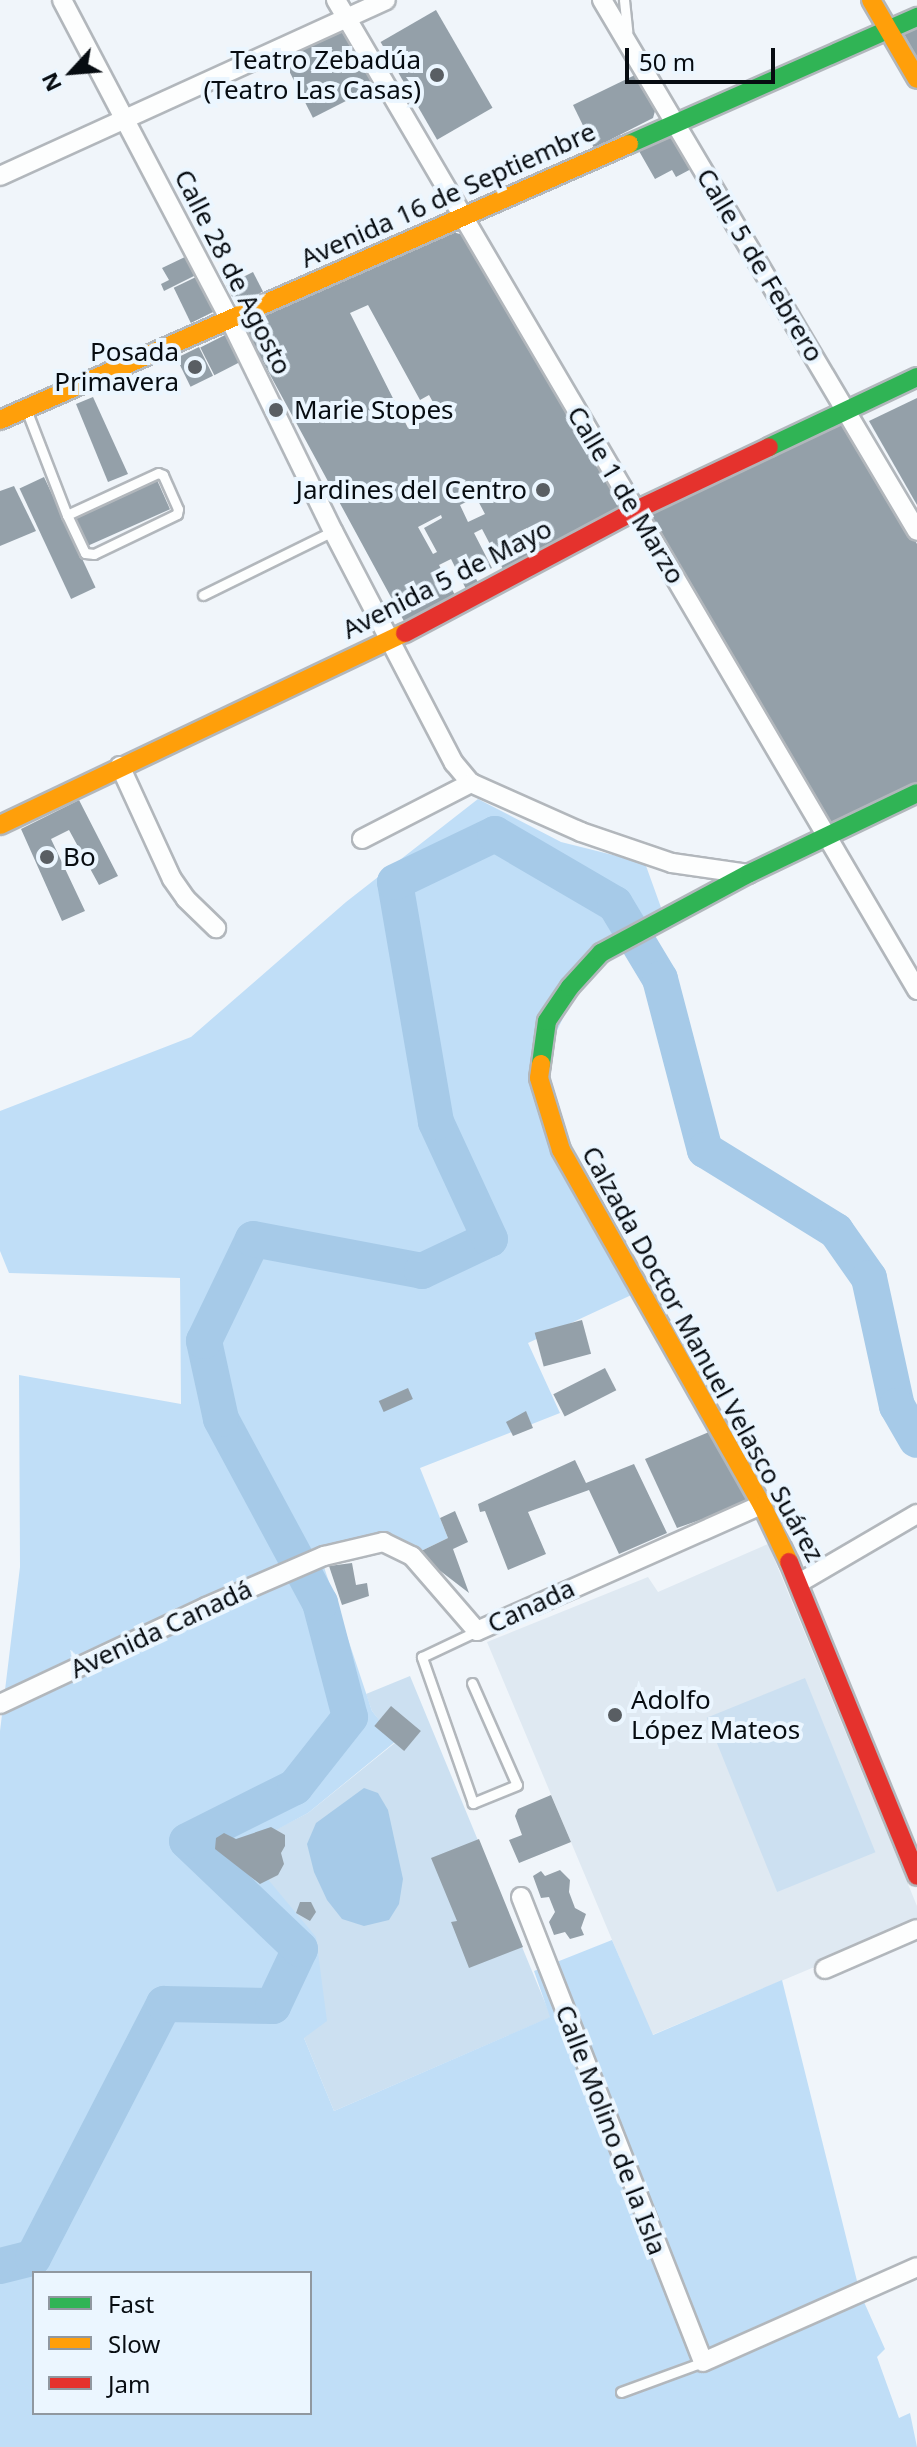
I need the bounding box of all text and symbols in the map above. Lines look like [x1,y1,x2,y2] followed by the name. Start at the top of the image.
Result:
[32,32,112,112] north arrow
[629,32,779,82] scale bar
[203,44,421,106] place label: Teatro Zebadúa (Teatro Las Casas)
[639,45,695,78] text: 50 m
[428,66,446,84] marker: Teatro Zebadúa (Teatro Las Casas)
[33,68,68,97] text: N
[296,116,600,274] street label: Avenida 16 de Septiembre
[690,163,830,367] street label: Calle 5 de Febrero
[168,164,298,380] street label: Calle 28 de Agosto
[54,336,179,398] place label: Posada Primavera
[186,358,204,376] marker: Posada Primavera
[294,394,454,426] place label: Marie Stopes
[265,399,287,421] marker: Marie Stopes
[561,400,691,590] street label: Calle 1 de Marzo
[296,474,527,506] place label: Jardines del Centro
[534,481,552,499] marker: Jardines del Centro
[337,513,557,645] street label: Avenida 5 de Mayo
[63,841,96,873] place label: Bo
[38,848,56,866] marker: Bo
[575,1141,831,1567] street label: Calzada Doctor Manuel Velasco Suárez
[483,1572,579,1640] street label: Canada
[65,1573,257,1685] street label: Avenida Canadá
[631,1684,800,1746] place label: Adolfo López Mateos
[606,1706,624,1724] marker: Adolfo López Mateos
[549,2001,673,2259] street label: Calle Molino de la Isla
[32,2271,312,2415] legend
[108,2287,154,2320] text: Fast
[108,2327,160,2360] text: Slow
[108,2367,150,2400] text: Jam

